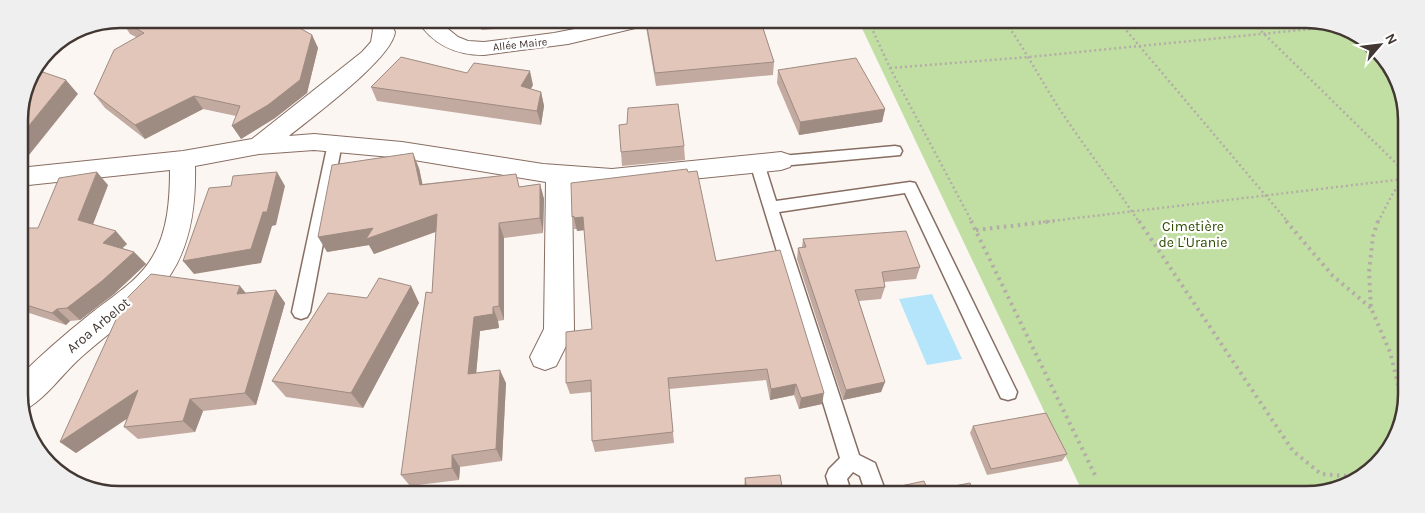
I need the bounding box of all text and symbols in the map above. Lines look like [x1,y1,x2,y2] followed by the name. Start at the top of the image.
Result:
[1355,20,1405,70] north arrow
[1381,31,1401,48] text: N
[492,35,548,54] street label: Allée Maire
[1159,218,1227,251] park label: Cimetière de L'Uranie
[63,294,133,357] street label: Aroa Arbelot

